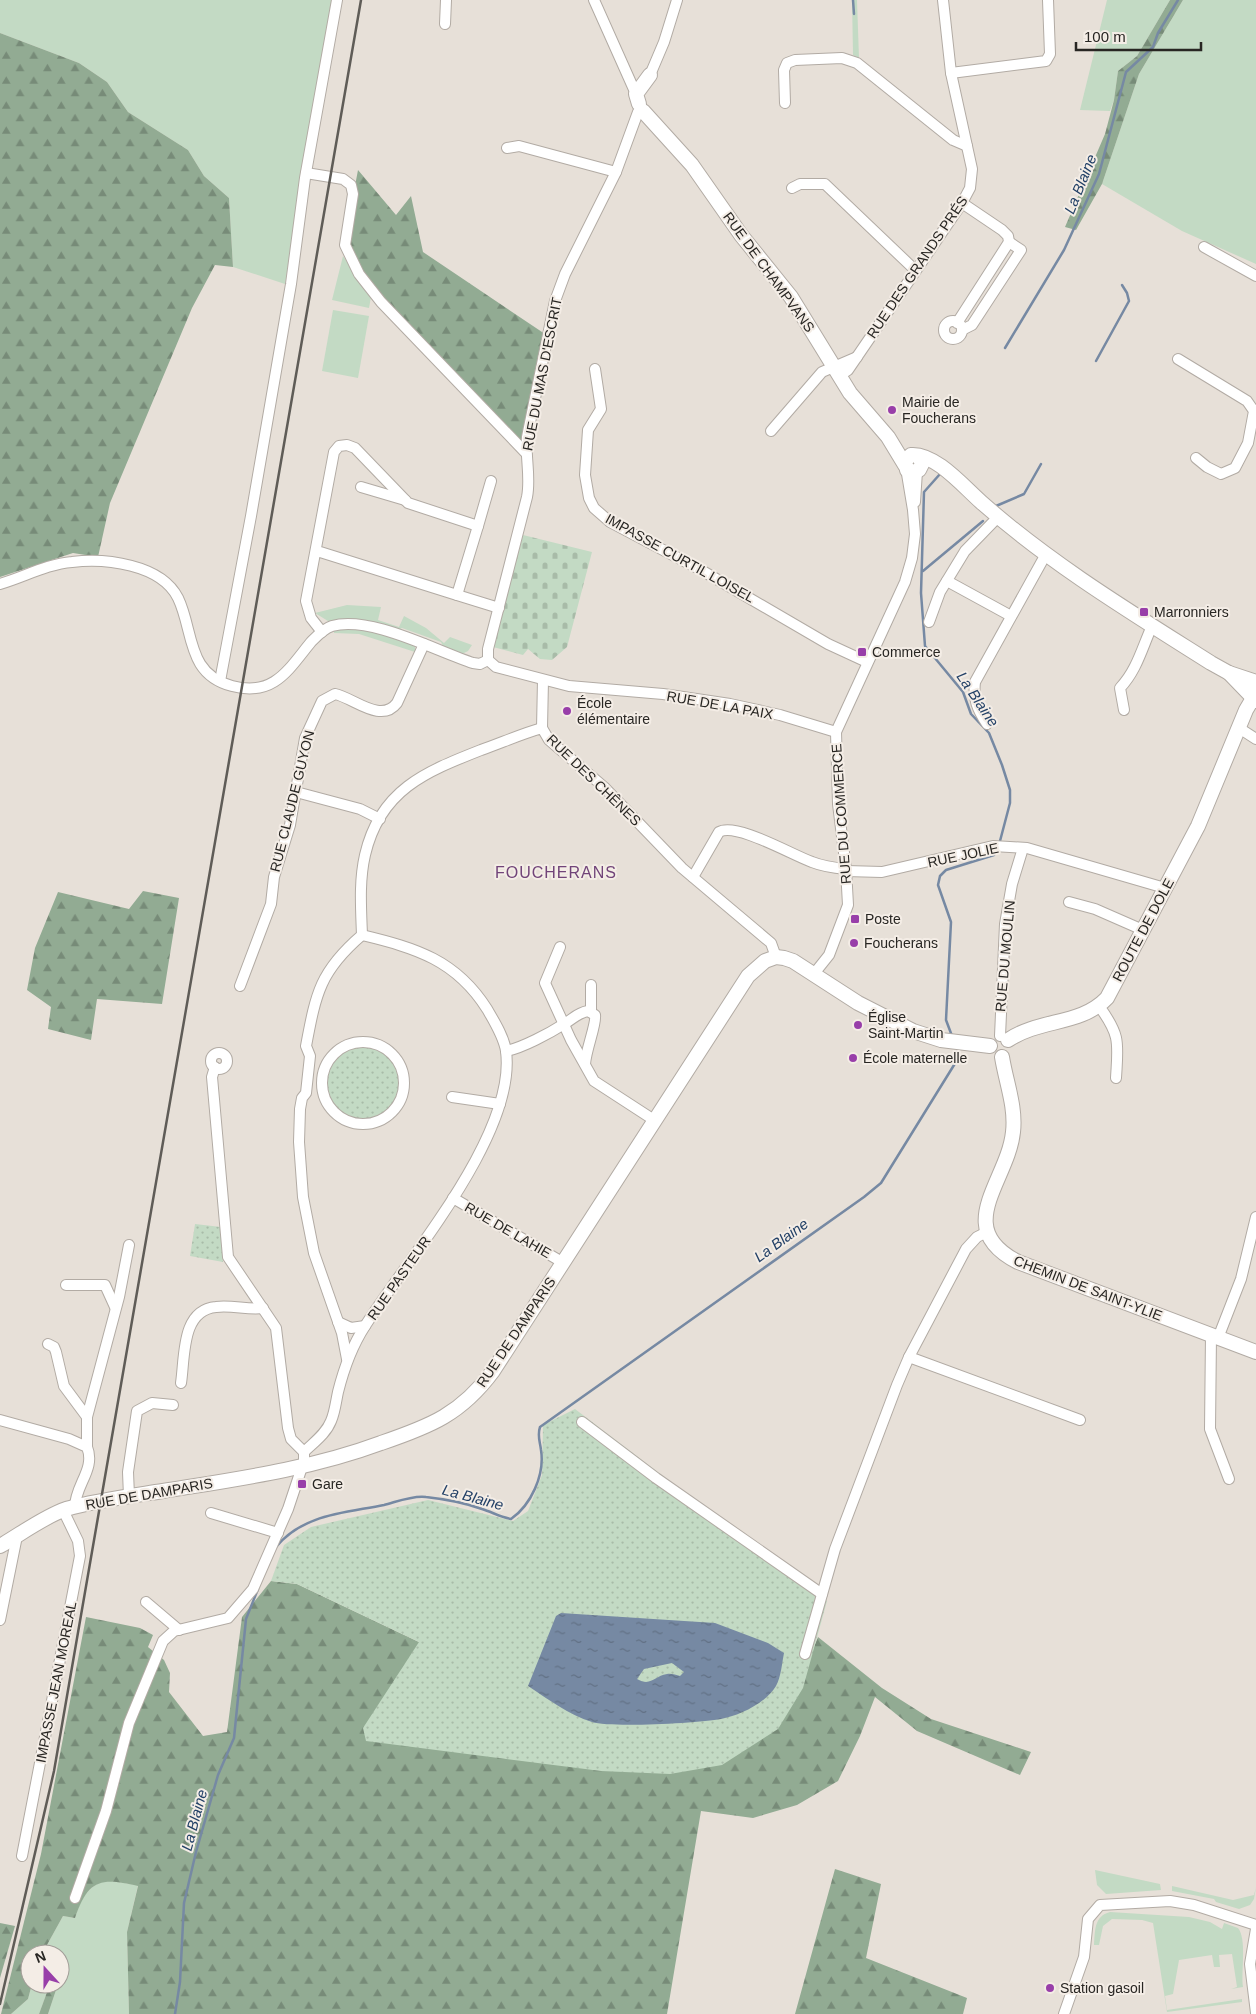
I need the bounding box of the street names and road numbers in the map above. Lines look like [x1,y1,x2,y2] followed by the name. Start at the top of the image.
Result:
[863,193,971,341] street label: RUE DES GRANDS PRÉS
[720,209,818,335] street label: RUE DE CHAMPVANS
[519,296,565,452] street label: RUE DU MAS D'ESCRIT
[603,510,757,606] street label: IMPASSE CURTIL LOISEL
[665,688,775,722] street label: RUE DE LA PAIX
[267,728,317,874] street label: RUE CLAUDE GUYON
[544,731,644,829] street label: RUE DES CHÊNES
[828,743,854,885] street label: RUE DU COMMERCE
[926,840,1000,870] street label: RUE JOLIE
[1109,876,1177,984] street label: ROUTE DE DOLE
[992,900,1018,1012] street label: RUE DU MOULIN
[462,1199,554,1261] street label: RUE DE LAHIE
[364,1233,434,1323] street label: RUE PASTEUR
[1011,1252,1165,1324] street label: CHEMIN DE SAINT-YLIE
[473,1274,559,1390] street label: RUE DE DAMPARIS
[84,1475,214,1513] street label: RUE DE DAMPARIS
[33,1600,80,1764] street label: IMPASSE JEAN MOREAL

